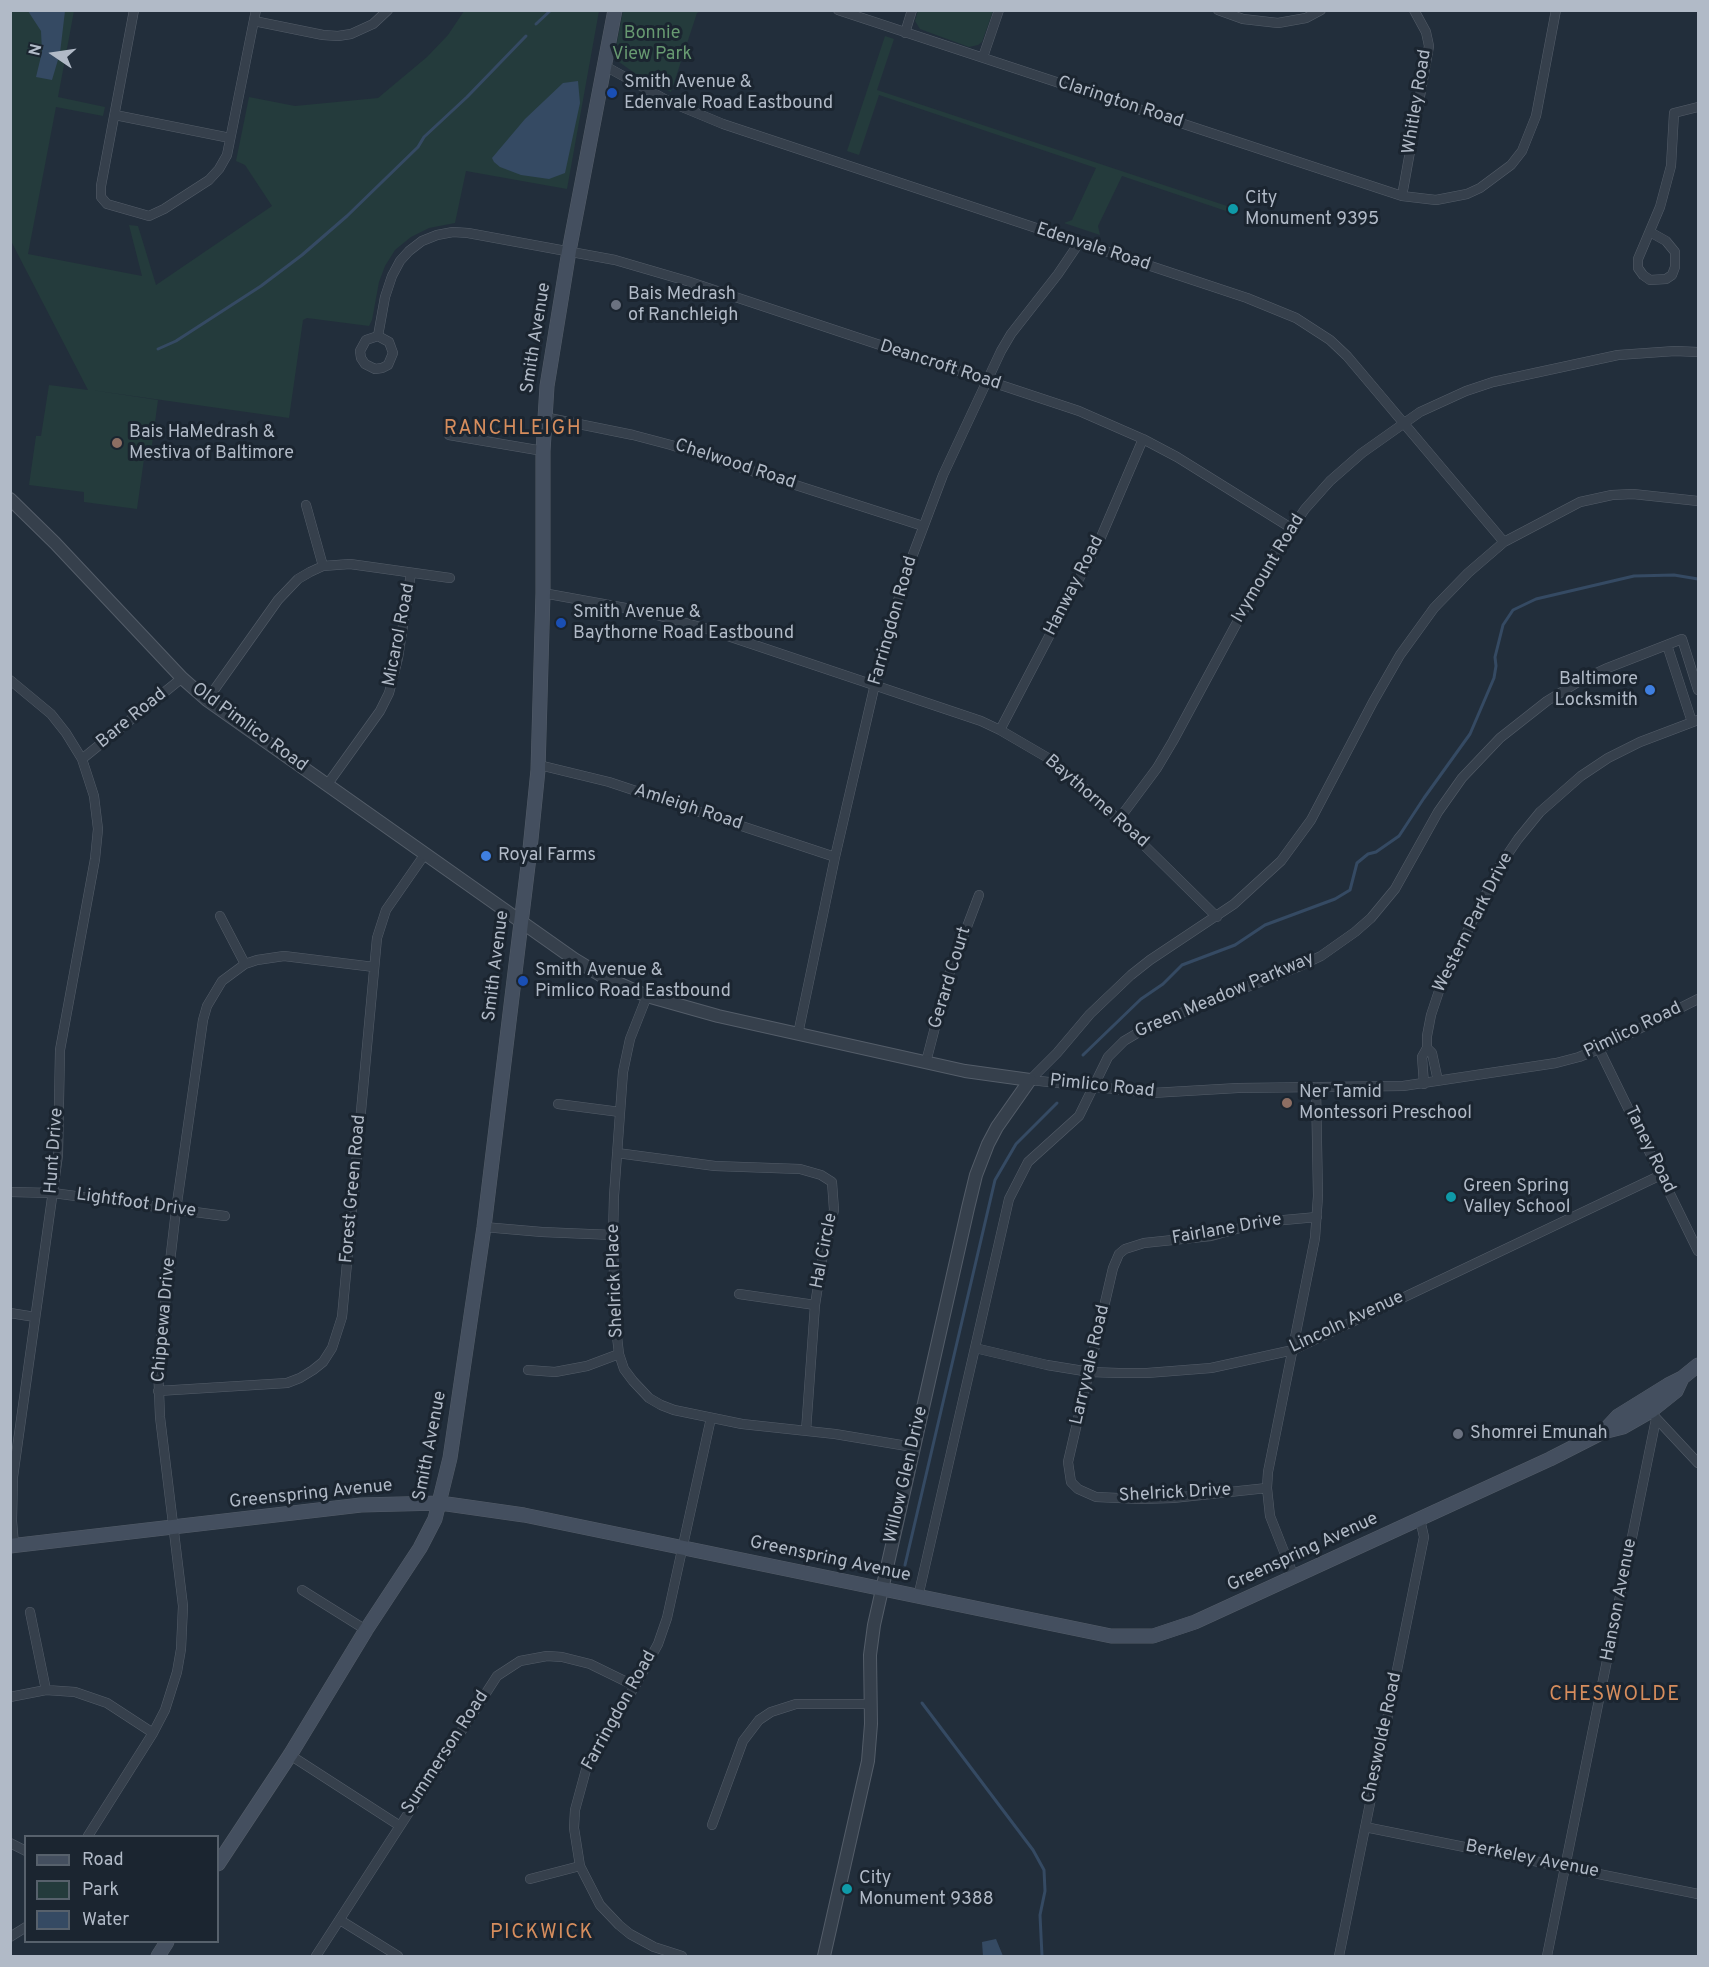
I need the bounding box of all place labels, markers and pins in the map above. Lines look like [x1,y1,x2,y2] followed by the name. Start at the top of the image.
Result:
[624,72,833,115] place label: Smith Avenue & Edenvale Road Eastbound
[605,86,619,100] marker: Smith Avenue & Edenvale Road Eastbound
[1245,188,1379,230] place label: City Monument 9395
[1226,202,1240,216] marker: City Monument 9395
[628,284,738,326] place label: Bais Medrash of Ranchleigh
[609,298,623,312] marker: Bais Medrash of Ranchleigh
[129,422,294,464] place label: Bais HaMedrash & Mestiva of Baltimore
[110,436,124,450] marker: Bais HaMedrash & Mestiva of Baltimore
[573,602,794,644] place label: Smith Avenue & Baythorne Road Eastbound
[554,616,568,630] marker: Smith Avenue & Baythorne Road Eastbound
[1555,669,1638,712] place label: Baltimore Locksmith
[1643,683,1657,697] marker: Baltimore Locksmith
[498,845,596,867] place label: Royal Farms
[479,849,493,863] marker: Royal Farms
[535,960,731,1002] place label: Smith Avenue & Pimlico Road Eastbound
[516,974,530,988] marker: Smith Avenue & Pimlico Road Eastbound
[1299,1082,1472,1124] place label: Ner Tamid Montessori Preschool
[1280,1096,1294,1110] marker: Ner Tamid Montessori Preschool
[1463,1176,1570,1218] place label: Green Spring Valley School
[1444,1190,1458,1204] marker: Green Spring Valley School
[1470,1423,1608,1445] place label: Shomrei Emunah
[1451,1427,1465,1441] marker: Shomrei Emunah
[859,1868,994,1910] place label: City Monument 9388
[840,1882,854,1896] marker: City Monument 9388

